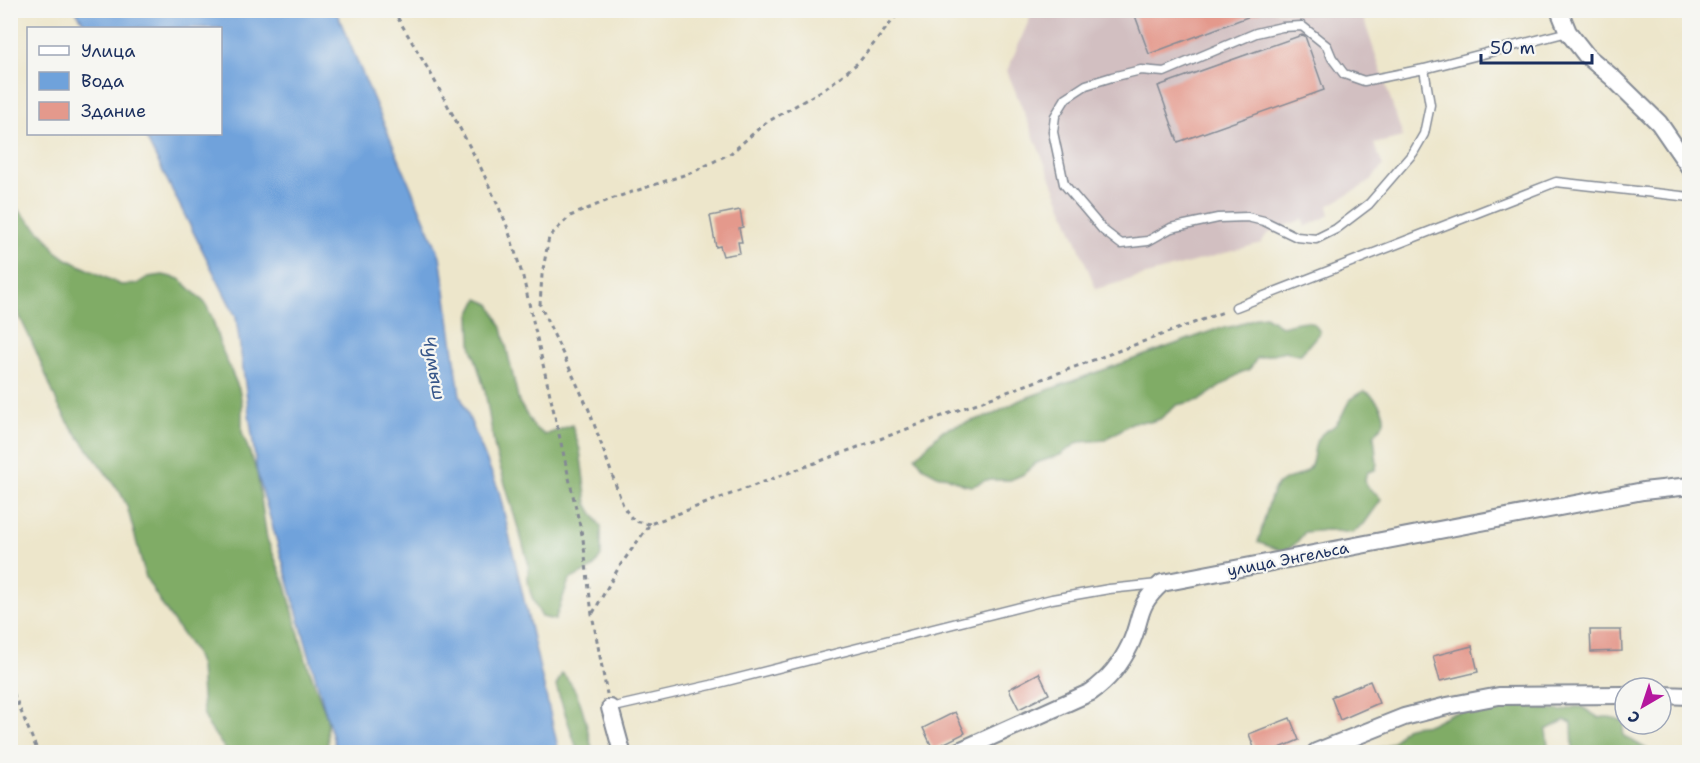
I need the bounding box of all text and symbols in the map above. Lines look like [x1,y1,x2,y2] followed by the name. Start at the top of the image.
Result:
[27,27,222,135] legend
[1481,27,1592,65] scale bar
[1490,36,1535,60] text: 50 m
[81,39,135,63] text: Улица
[81,69,124,93] text: Вода
[81,99,146,123] text: Здание
[417,334,451,402] water label: Чумыш
[1225,537,1351,581] street label: улица Энгельса
[1613,676,1673,736] north arrow
[1623,706,1644,729] text: С

